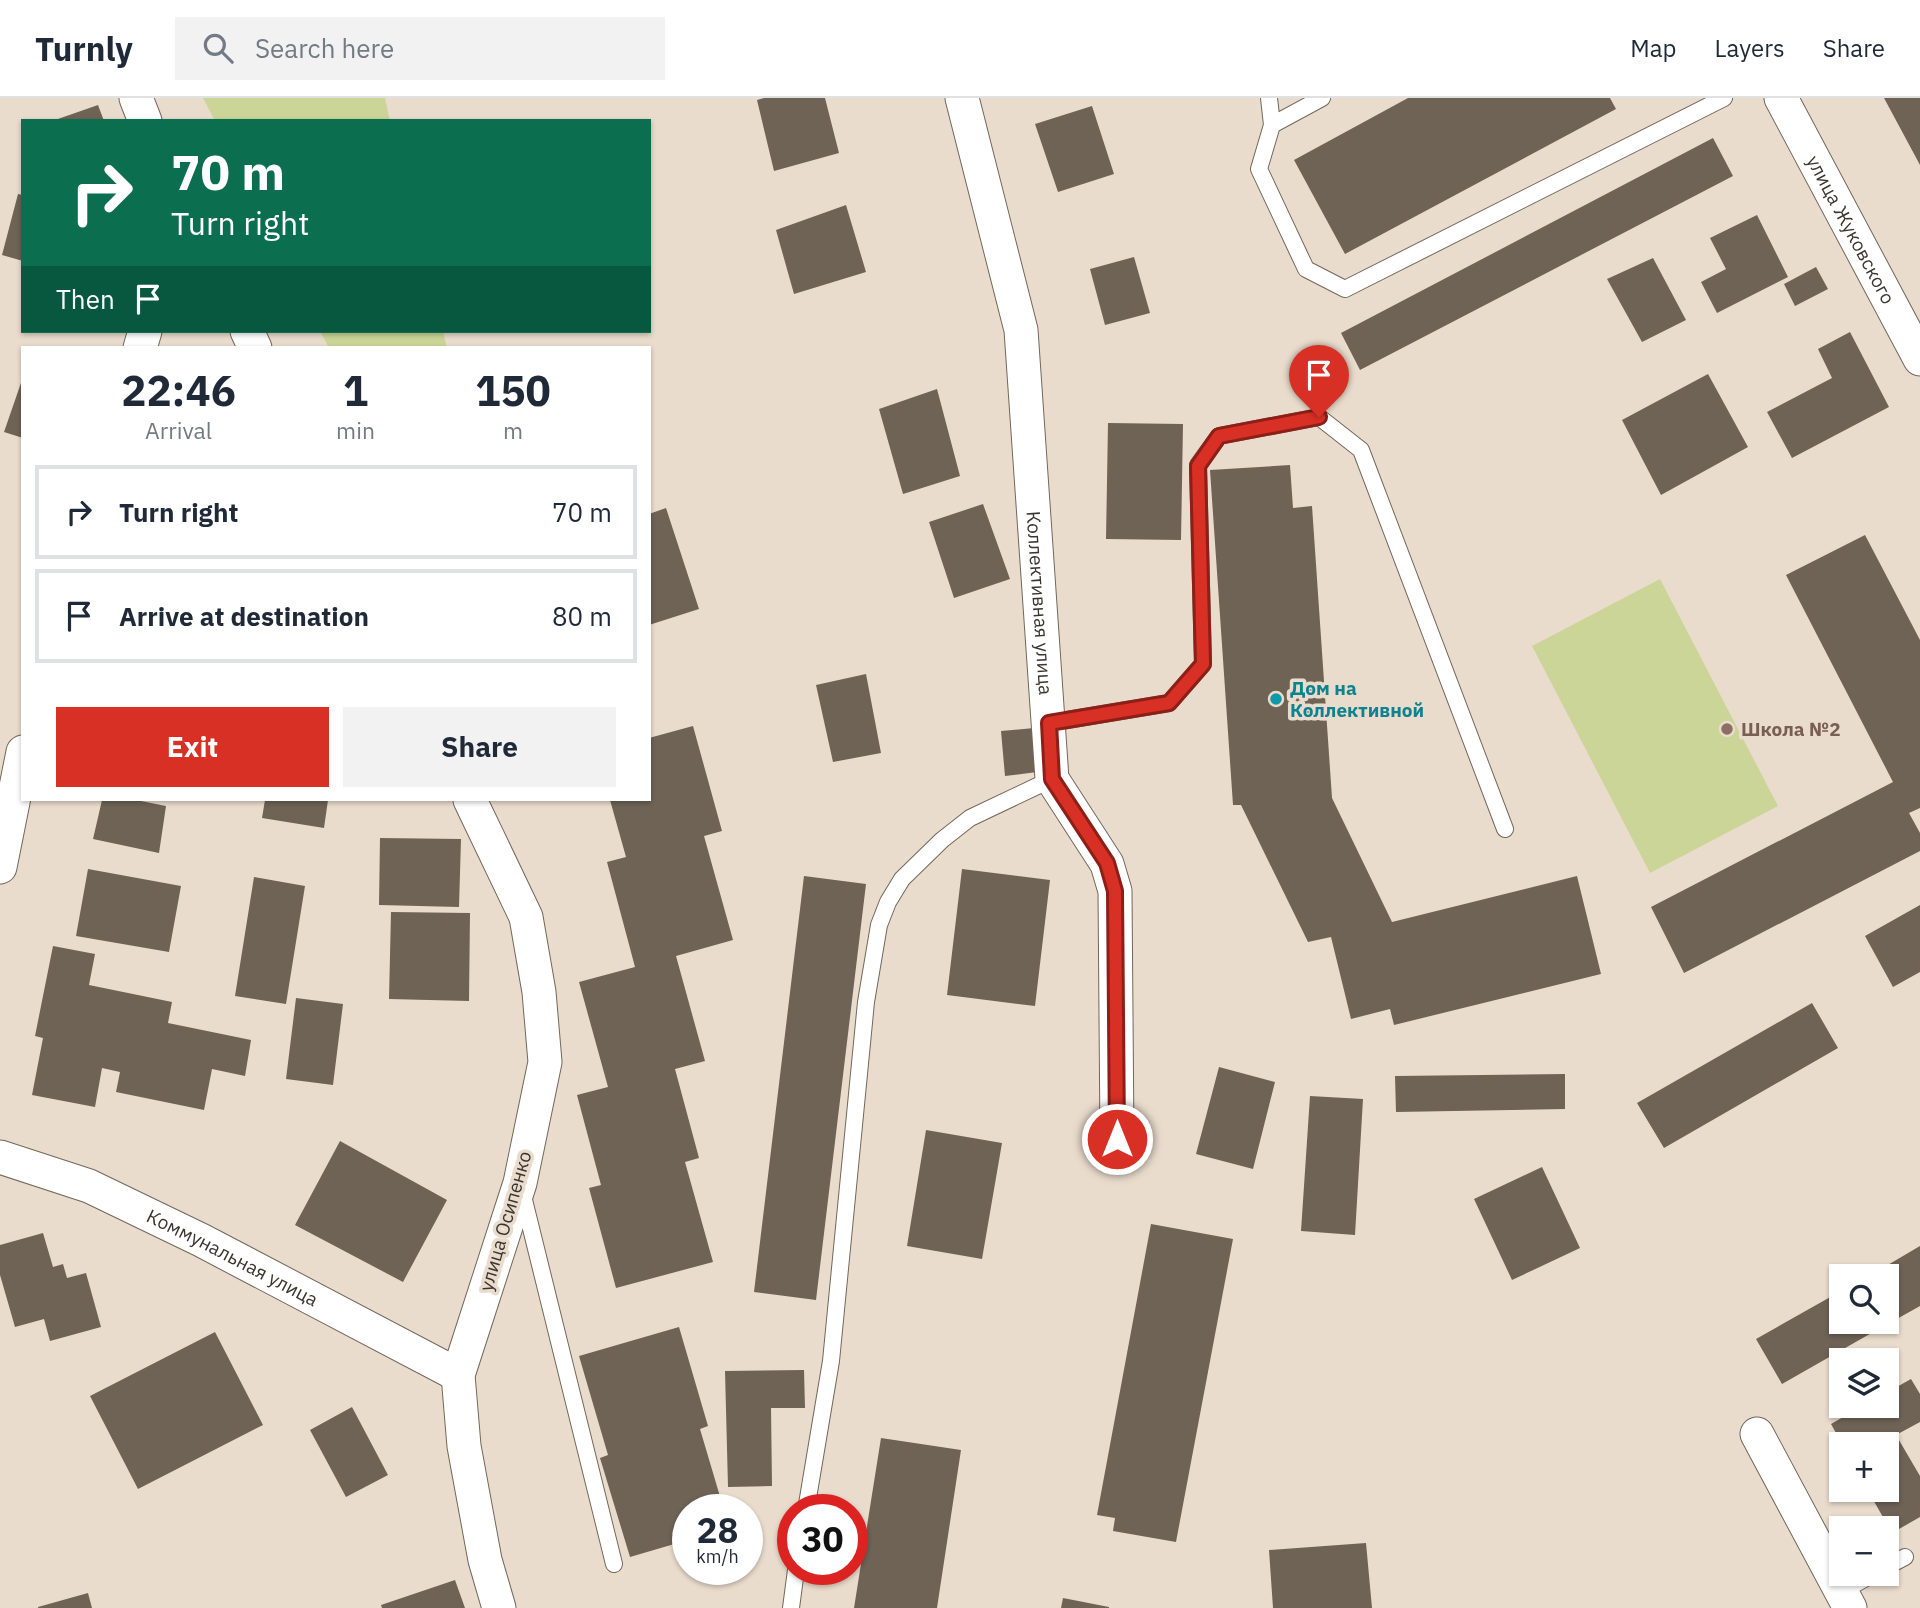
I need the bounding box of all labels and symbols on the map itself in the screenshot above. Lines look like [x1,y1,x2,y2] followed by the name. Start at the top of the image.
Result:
[1802,151,1900,308] street label: улица Жуковского
[1289,345,1349,417] pin
[1022,510,1058,696] street label: Коллективная улица
[1290,676,1424,722] place label: Дом на Коллективной
[1268,691,1284,707] marker: Дом на Коллективной
[1741,717,1841,741] place label: Школа №2
[1719,721,1735,737] marker: Школа №2
[1080,1102,1154,1176] position arrow
[474,1148,536,1294] street label: улица Осипенко
[143,1204,322,1311] street label: Коммунальная улица
[777,1494,868,1585] speed limit sign: 30

